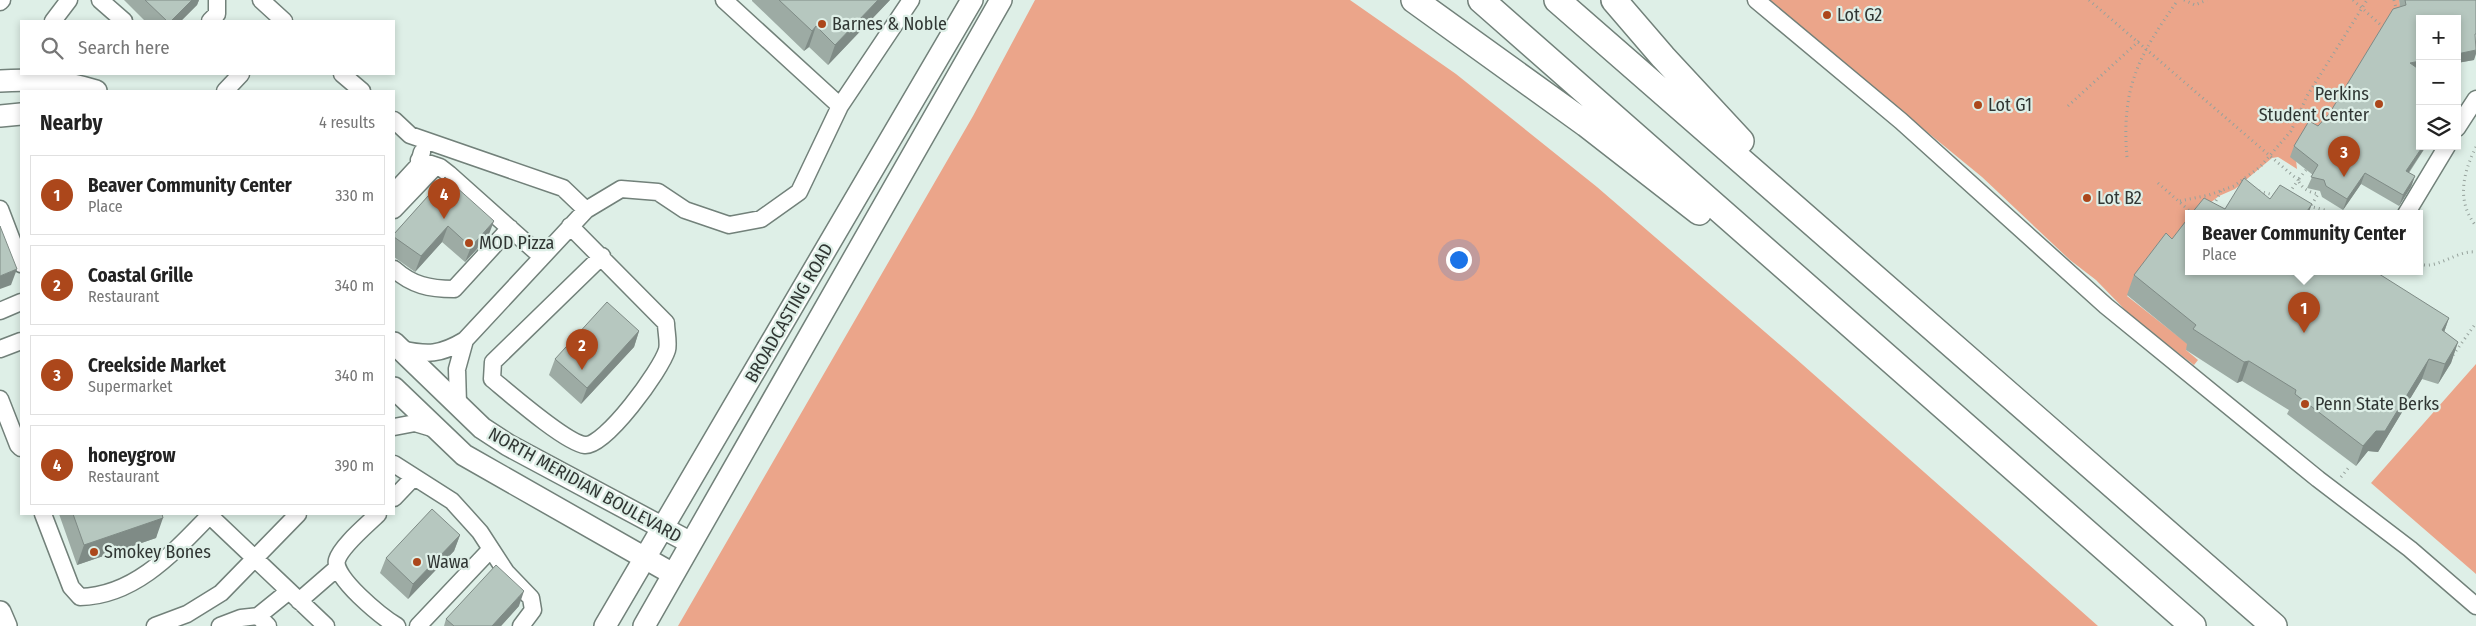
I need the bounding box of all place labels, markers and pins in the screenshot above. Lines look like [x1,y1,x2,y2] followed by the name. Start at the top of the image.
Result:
[1837,4,1882,26] place label: Lot G2
[1821,9,1833,21] marker: Lot G2
[832,13,947,35] place label: Barnes & Noble
[816,18,828,30] marker: Barnes & Noble
[2259,83,2370,126] place label: Perkins Student Center
[1988,94,2032,116] place label: Lot G1
[2373,98,2385,110] marker: Perkins Student Center
[1972,99,1984,111] marker: Lot G1
[2328,136,2360,177] pin: 3
[428,178,460,219] pin: 4
[2097,187,2142,209] place label: Lot B2
[2081,192,2093,204] marker: Lot B2
[479,232,555,254] place label: MOD Pizza
[463,237,475,249] marker: MOD Pizza
[2288,292,2320,333] pin: 1
[566,329,598,370] pin: 2
[2315,393,2440,415] place label: Penn State Berks
[2299,398,2311,410] marker: Penn State Berks
[104,541,211,563] place label: Smokey Bones
[88,546,100,558] marker: Smokey Bones
[427,551,469,573] place label: Wawa
[411,556,423,568] marker: Wawa

